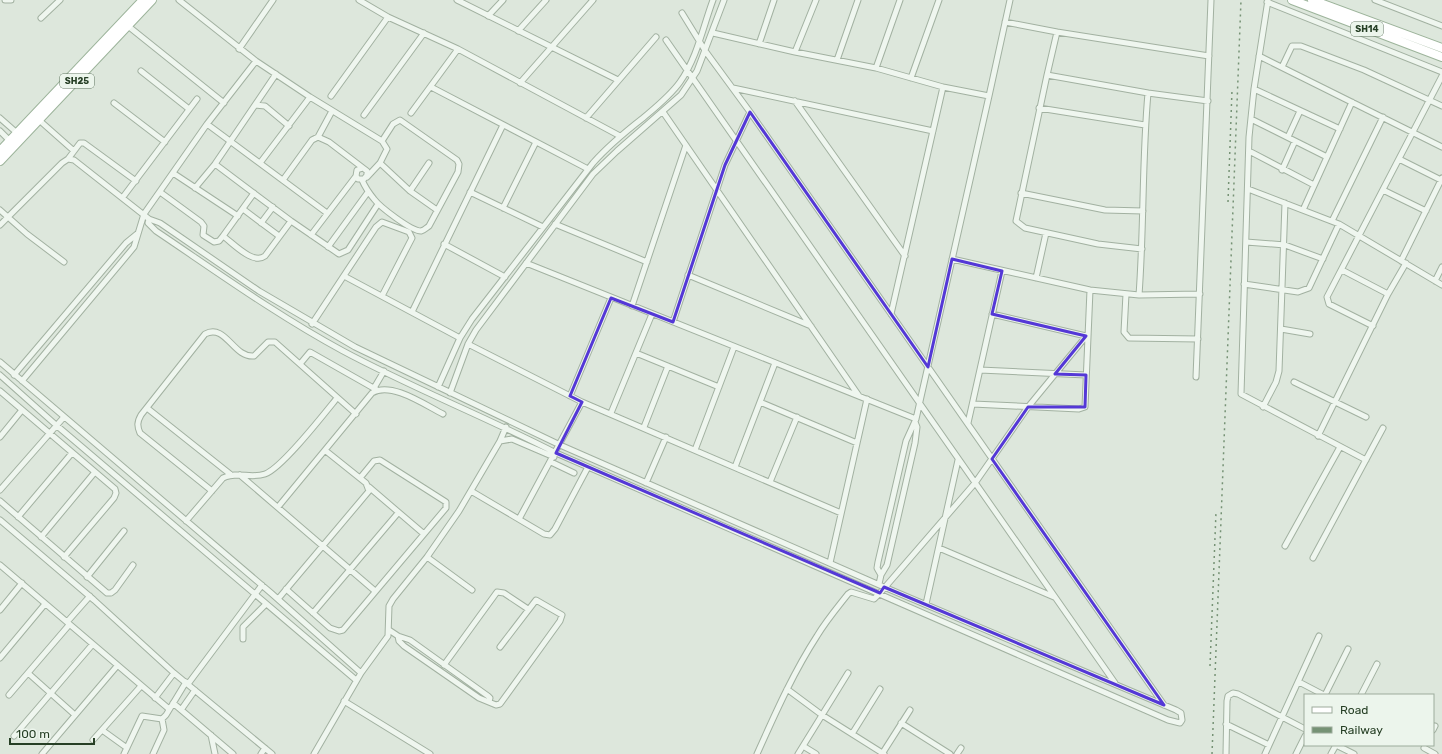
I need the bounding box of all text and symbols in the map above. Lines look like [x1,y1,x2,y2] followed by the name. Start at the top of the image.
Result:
[1351,22,1383,36] road number: SH14
[60,74,94,88] road number: SH25
[1304,694,1434,746] legend
[1340,703,1368,717] text: Road
[10,720,94,746] scale bar
[1340,723,1383,737] text: Railway
[16,727,50,741] text: 100 m

